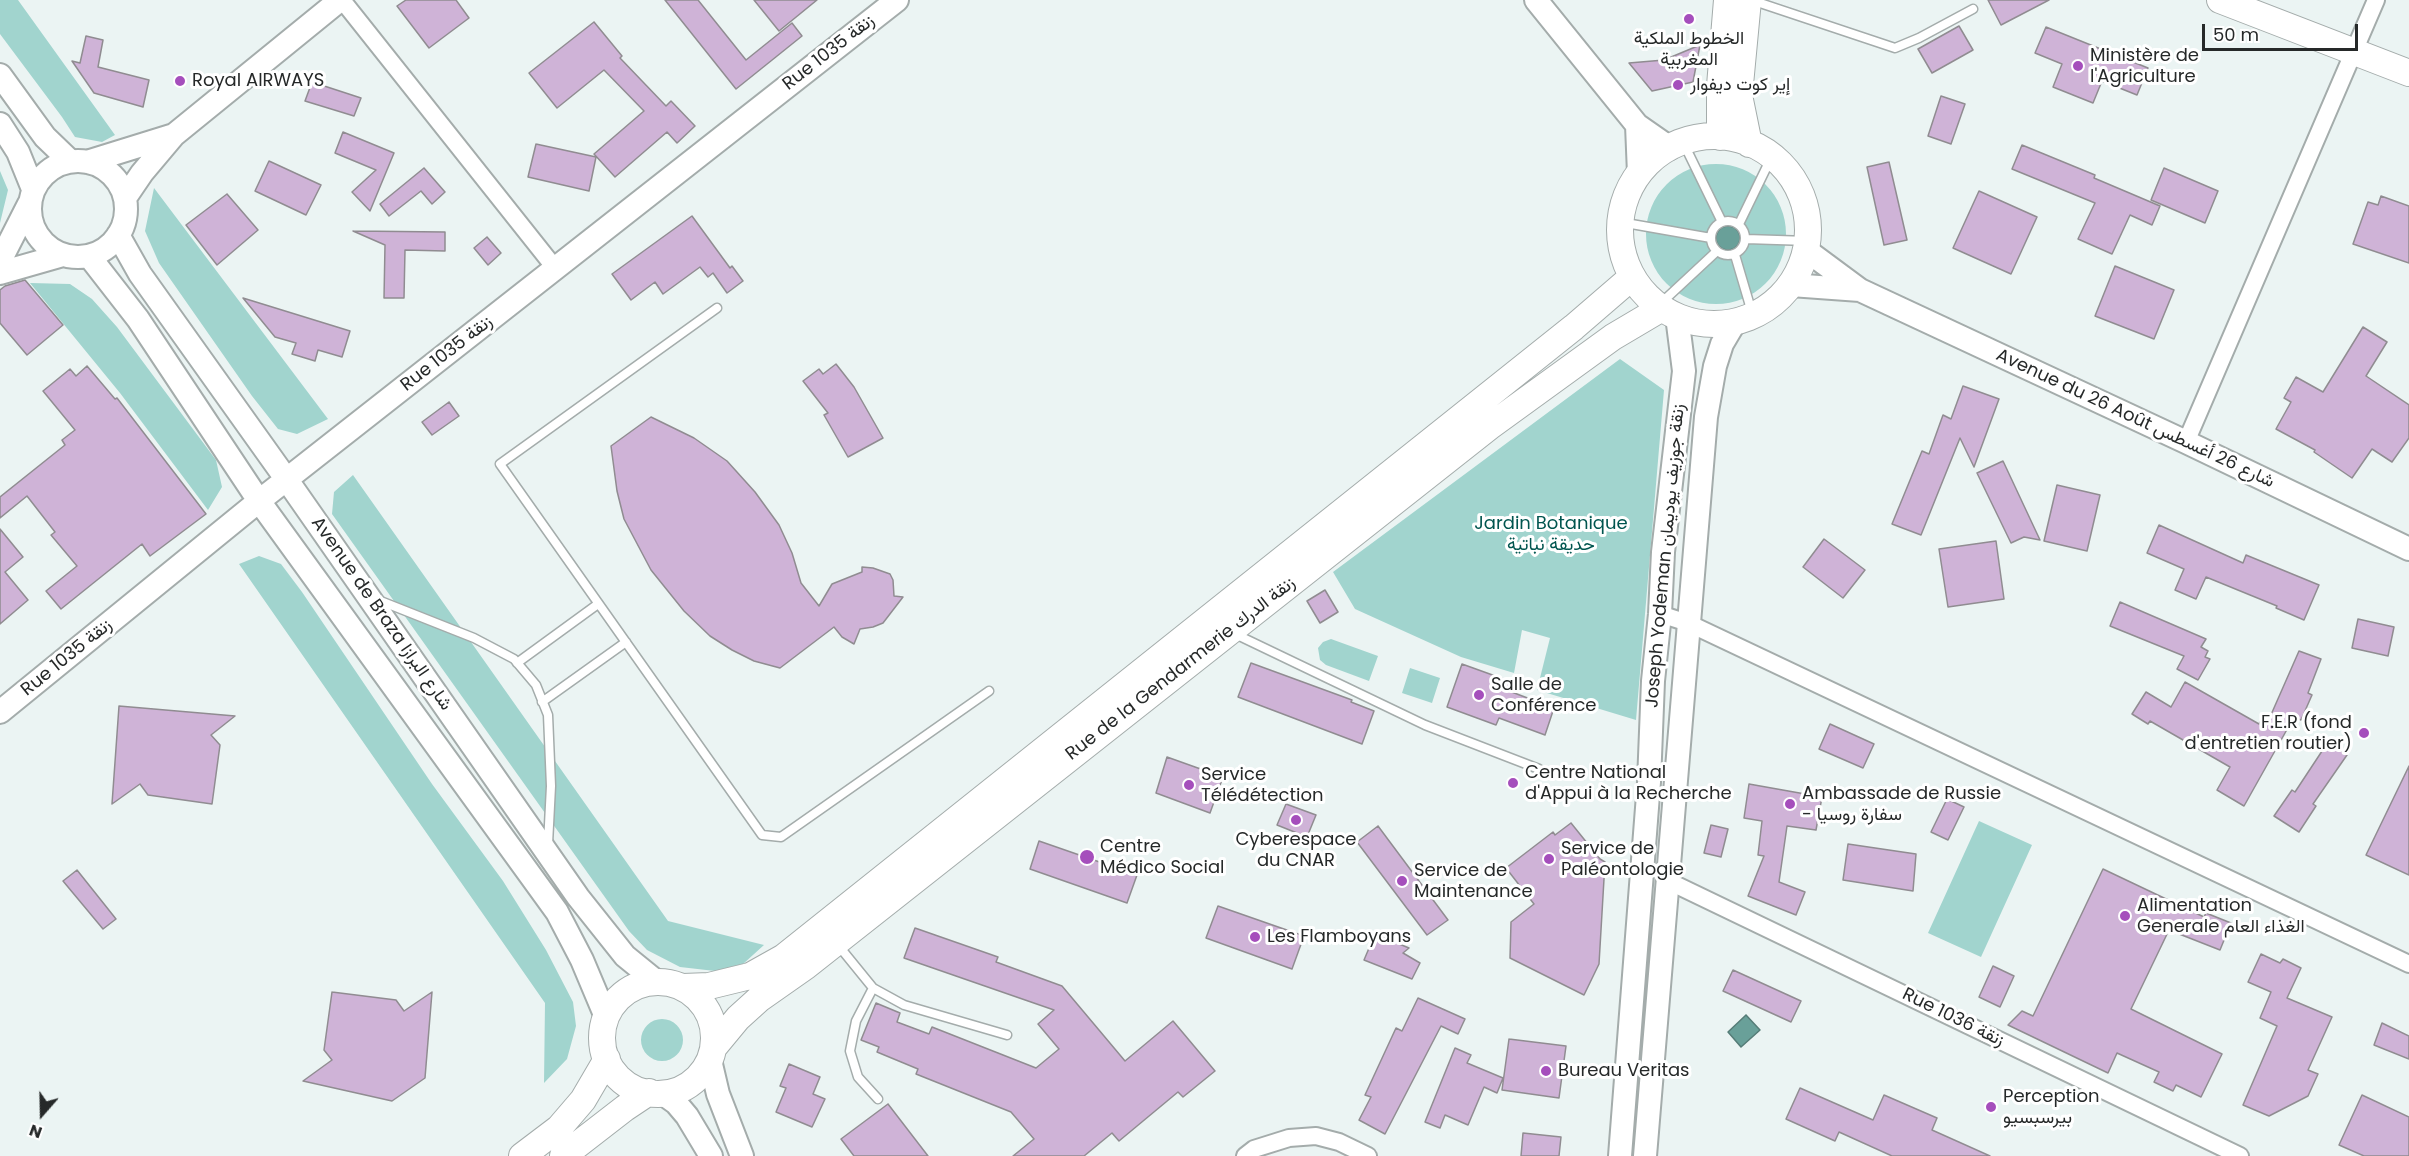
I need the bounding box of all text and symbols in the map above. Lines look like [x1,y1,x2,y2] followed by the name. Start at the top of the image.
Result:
[779,10,879,96] street label: Rue 1035 زنقة
[1682,12,1696,26] marker: الخطوط الملكية المغربية
[2205,12,2361,50] scale bar
[2213,22,2259,47] text: 50 m
[1634,28,1744,70] place label: الخطوط الملكية المغربية
[2090,45,2199,88] place label: Ministère de l'Agriculture
[2071,59,2085,73] marker: Ministère de l'Agriculture
[192,70,324,92] place label: Royal AIRWAYS
[173,74,187,88] marker: Royal AIRWAYS
[1690,74,1790,96] place label: إير كوت ديفوار
[1671,78,1685,92] marker: إير كوت ديفوار
[397,311,497,397] street label: Rue 1035 زنقة
[1992,345,2278,493] street label: Avenue du 26 Août شارع 26 أغسطس
[1642,403,1690,709] street label: Joseph Yodeman زنقة جوزيف يوديمان
[306,513,456,715] street label: Avenue de Braza شارع البرازا
[1474,513,1628,556] park label: Jardin Botanique حديقة نباتية
[1062,573,1300,765] street label: Rue de la Gendarmerie زنقة الدرك
[17,615,117,701] street label: Rue 1035 زنقة
[1491,674,1596,716] place label: Salle de Conférence
[1472,688,1486,702] marker: Salle de Conférence
[2185,712,2352,754] place label: F.E.R (fond d'entretien routier)
[2357,726,2371,740] marker: F.E.R (fond d'entretien routier)
[1525,762,1732,804] place label: Centre National d'Appui à la Recherche
[1201,764,1323,806] place label: Service Télédétection
[1506,776,1520,790] marker: Centre National d'Appui à la Recherche
[1182,778,1196,792] marker: Service Télédétection
[1802,783,2001,826] place label: Ambassade de Russie - سفارة روسيا
[1783,797,1797,811] marker: Ambassade de Russie - سفارة روسيا
[1289,813,1303,827] marker: Cyberespace du CNAR
[1235,829,1357,872] place label: Cyberespace du CNAR
[1100,836,1225,878] place label: Centre Médico Social
[1561,838,1684,880] place label: Service de Paléontologie
[1078,848,1096,866] marker: Centre Médico Social
[1542,852,1556,866] marker: Service de Paléontologie
[1414,860,1533,902] place label: Service de Maintenance
[1395,874,1409,888] marker: Service de Maintenance
[2137,895,2305,938] place label: Alimentation Generale الغذاء العام
[2118,909,2132,923] marker: Alimentation Generale الغذاء العام
[1267,926,1411,948] place label: Les Flamboyans
[1248,930,1262,944] marker: Les Flamboyans
[1899,984,2007,1052] street label: Rue 1036 زنقة
[1558,1060,1690,1082] place label: Bureau Veritas
[1539,1064,1553,1078] marker: Bureau Veritas
[12,1084,72,1144] north arrow
[2003,1086,2100,1128] place label: Perception بيرسبسيو
[1984,1100,1998,1114] marker: Perception بيرسبسيو
[26,1119,45,1144] text: N

